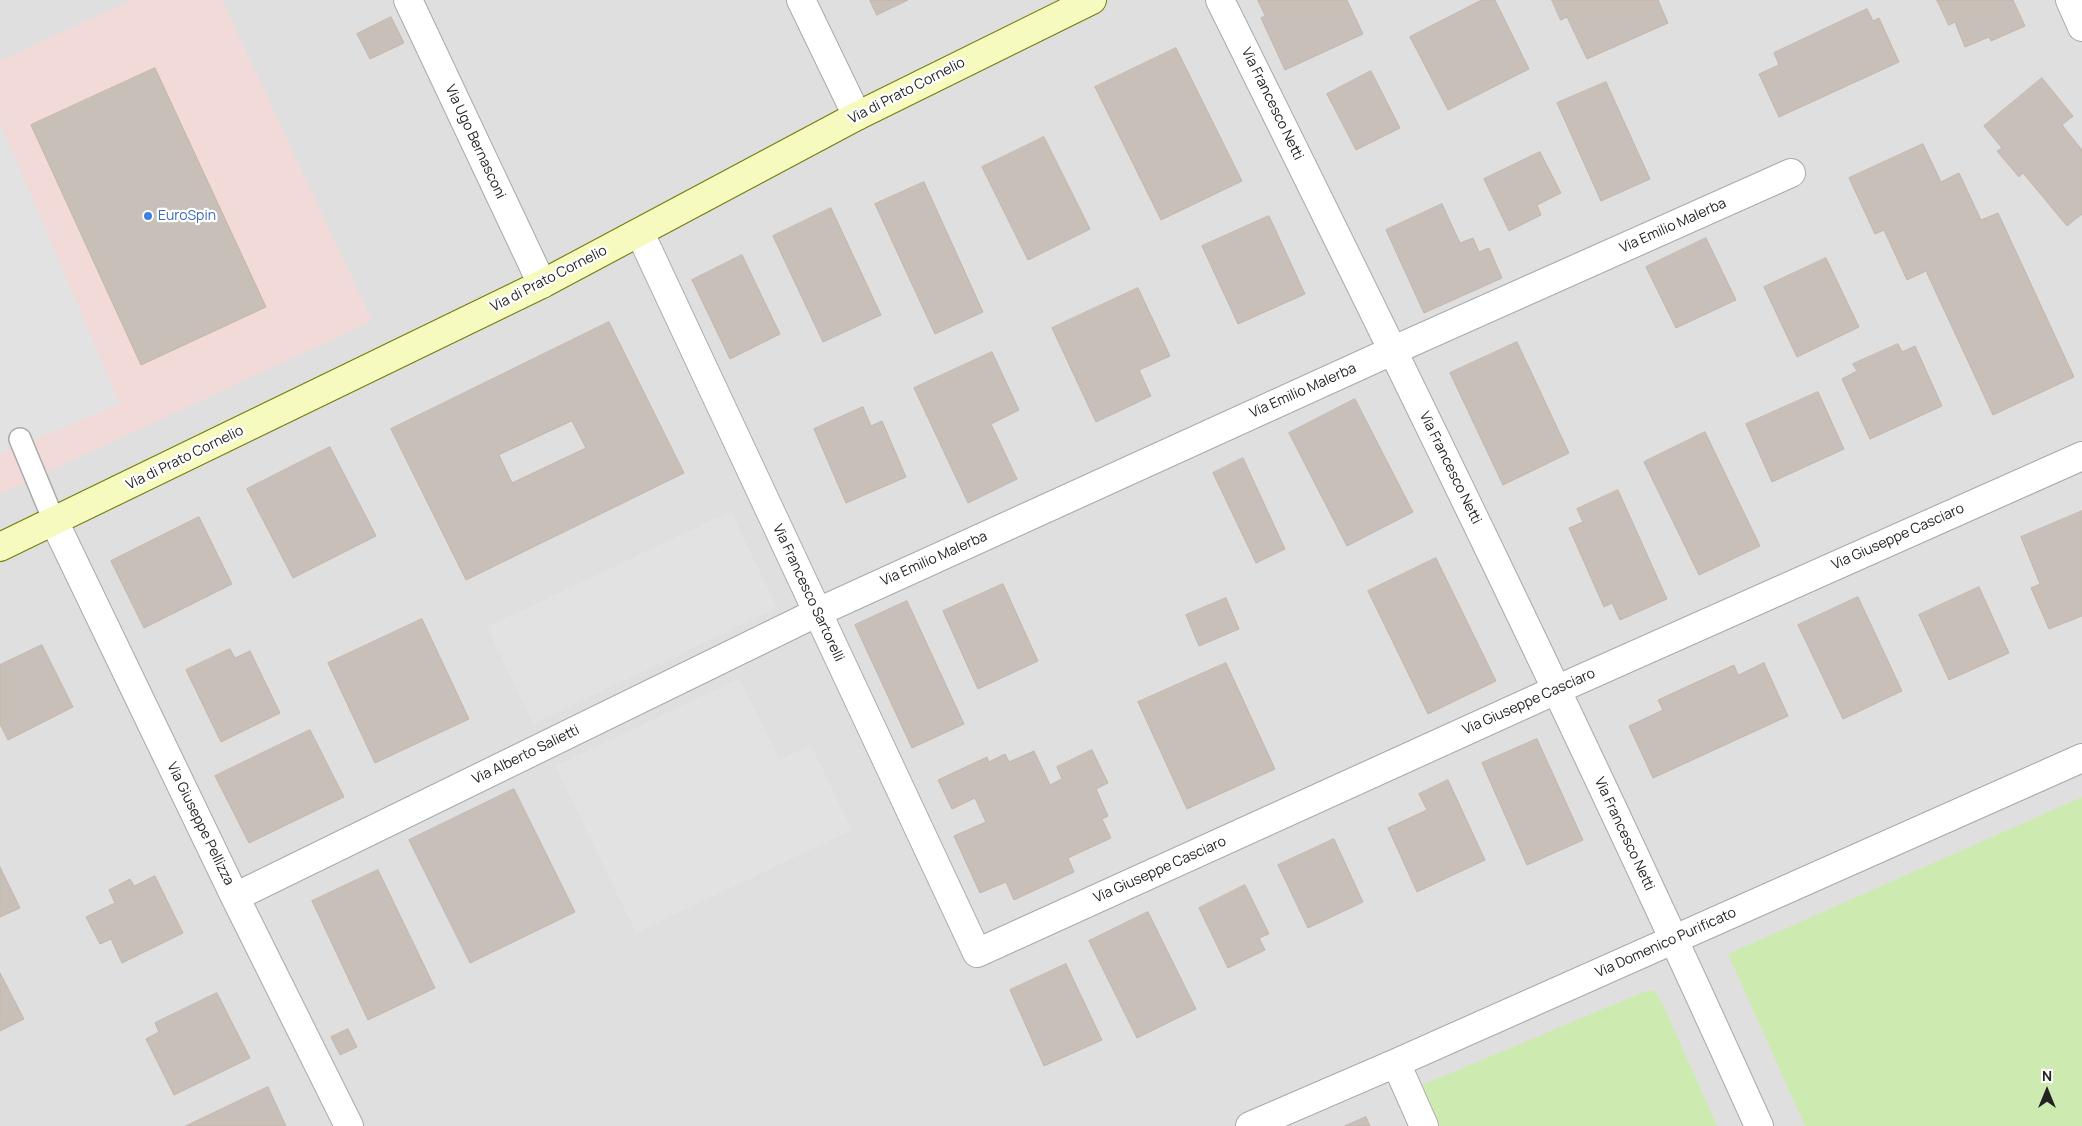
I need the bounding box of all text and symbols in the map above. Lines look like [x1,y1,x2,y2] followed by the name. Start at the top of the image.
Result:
[1237,45,1307,163] street label: Via Francesco Netti
[846,54,968,128] street label: Via di Prato Cornelio
[441,82,509,202] street label: Via Ugo Bernasconi
[1617,195,1729,257] street label: Via Emilio Malerba
[158,208,216,224] place label: EuroSpin
[142,210,154,222] marker: EuroSpin
[488,242,610,316] street label: Via di Prato Cornelio
[1247,360,1359,422] street label: Via Emilio Malerba
[1415,409,1485,527] street label: Via Francesco Netti
[124,422,246,494] street label: Via di Prato Cornelio
[1829,500,1967,574] street label: Via Giuseppe Casciaro
[769,522,847,664] street label: Via Francesco Sartorelli
[878,528,990,590] street label: Via Emilio Malerba
[1460,665,1598,739] street label: Via Giuseppe Casciaro
[470,722,582,788] street label: Via Alberto Salietti
[163,760,237,888] street label: Via Giuseppe Pellizza
[1590,775,1658,893] street label: Via Francesco Netti
[1091,833,1229,907] street label: Via Giuseppe Casciaro
[1593,904,1739,982] street label: Via Domenico Purificato
[2022,1066,2072,1116] north arrow
[2042,1066,2052,1085] text: N

